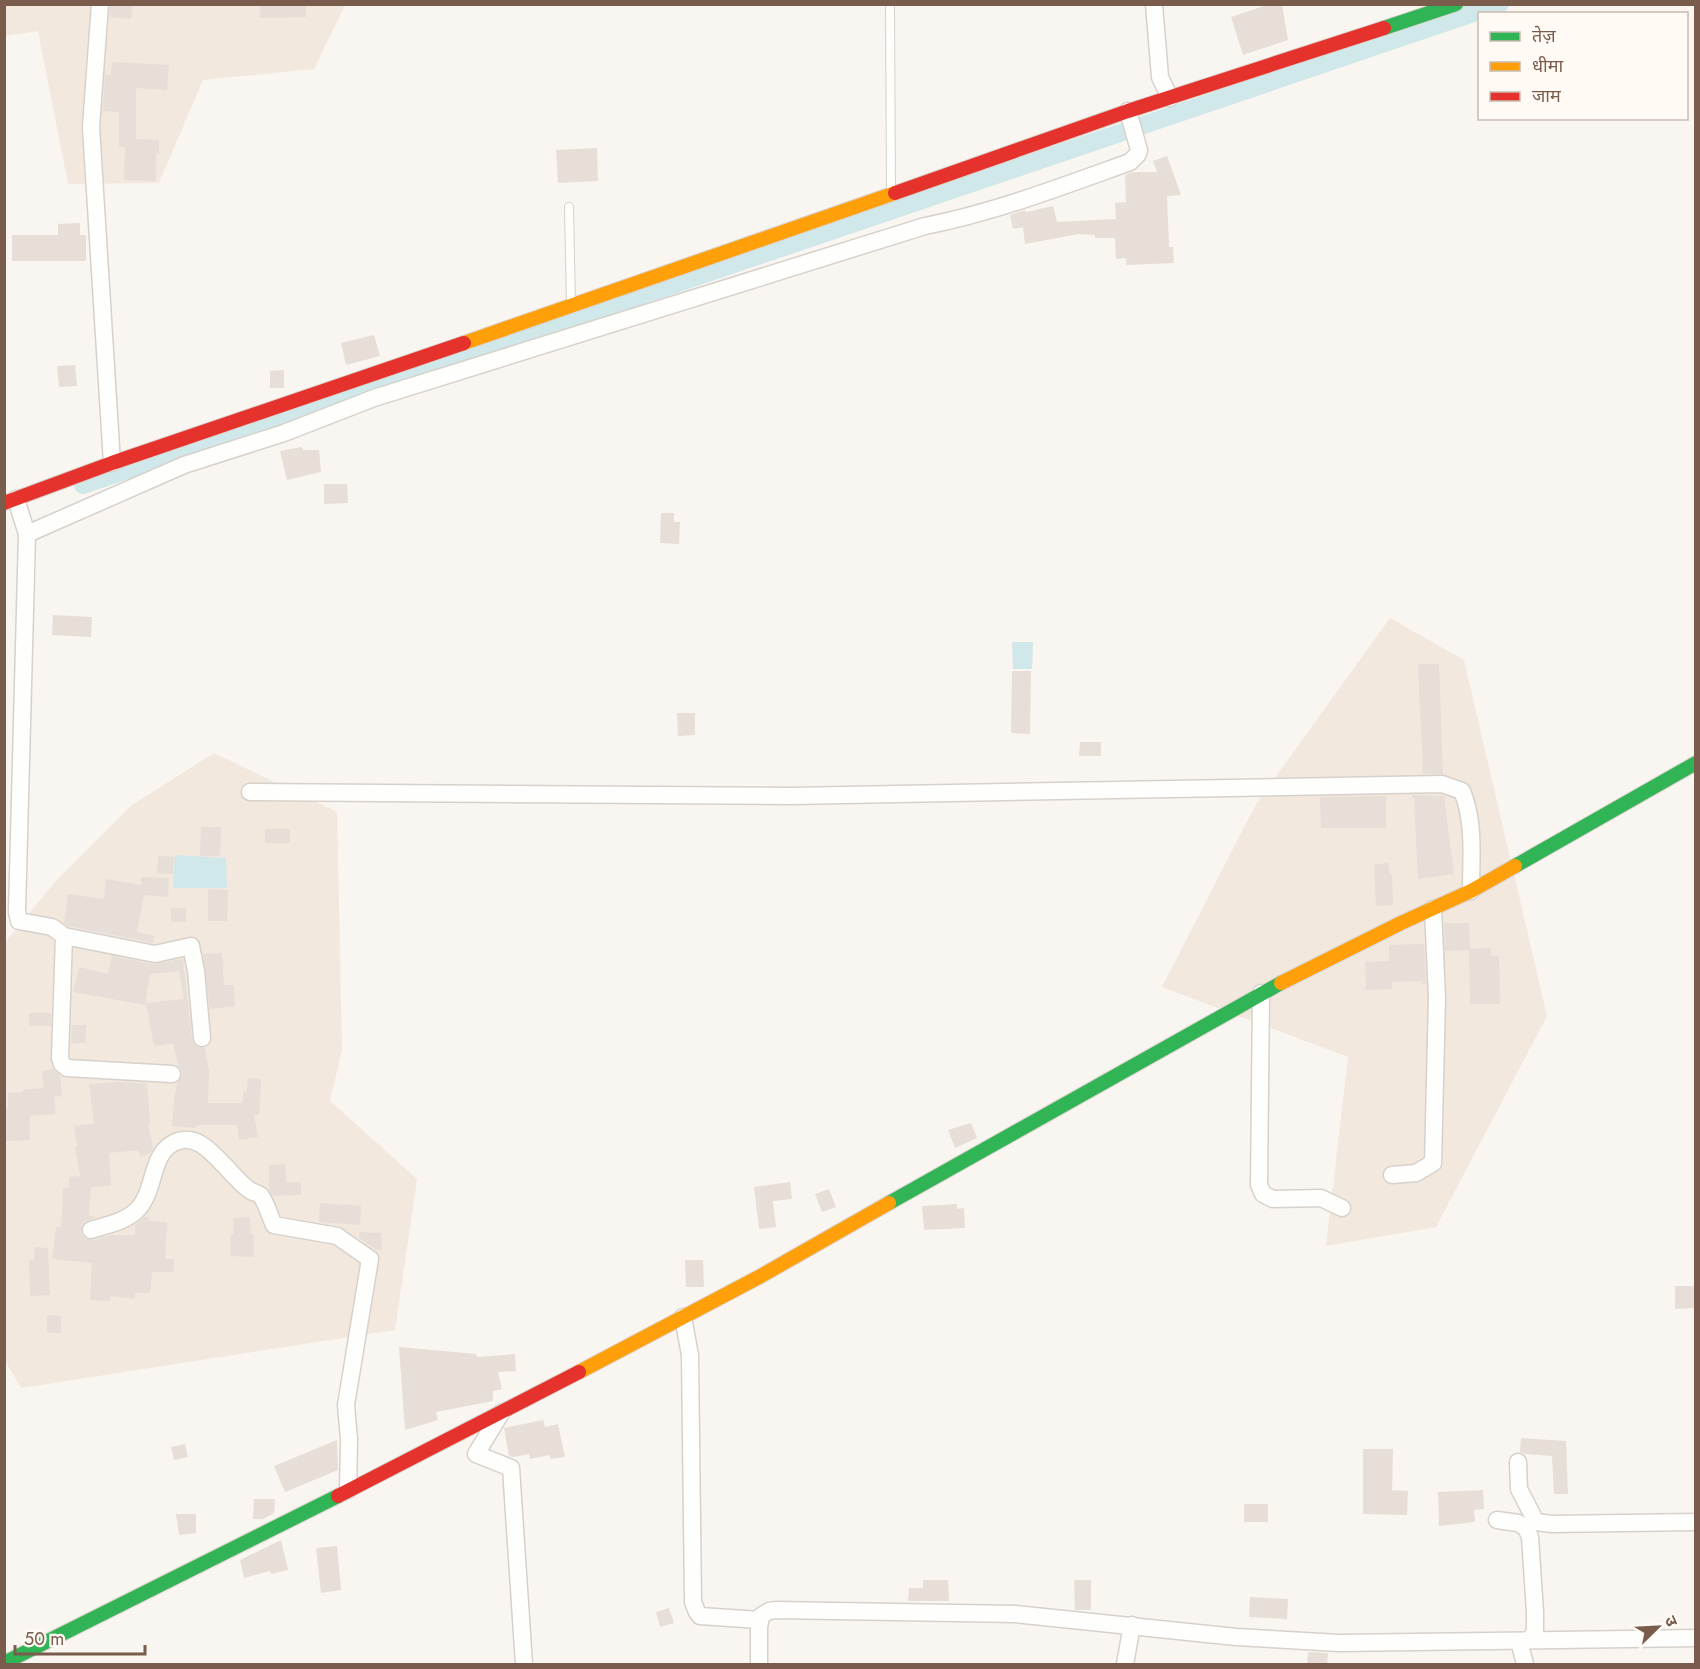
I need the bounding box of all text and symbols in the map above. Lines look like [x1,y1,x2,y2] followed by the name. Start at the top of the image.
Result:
[1478,12,1688,120] legend
[1532,23,1556,49] text: तेज़
[1532,53,1563,79] text: धीमा
[1532,83,1562,109] text: जाम
[1628,1597,1688,1657] north arrow
[1659,1612,1684,1631] text: उ
[15,1618,146,1656] scale bar
[24,1626,64,1652] text: 50 m

